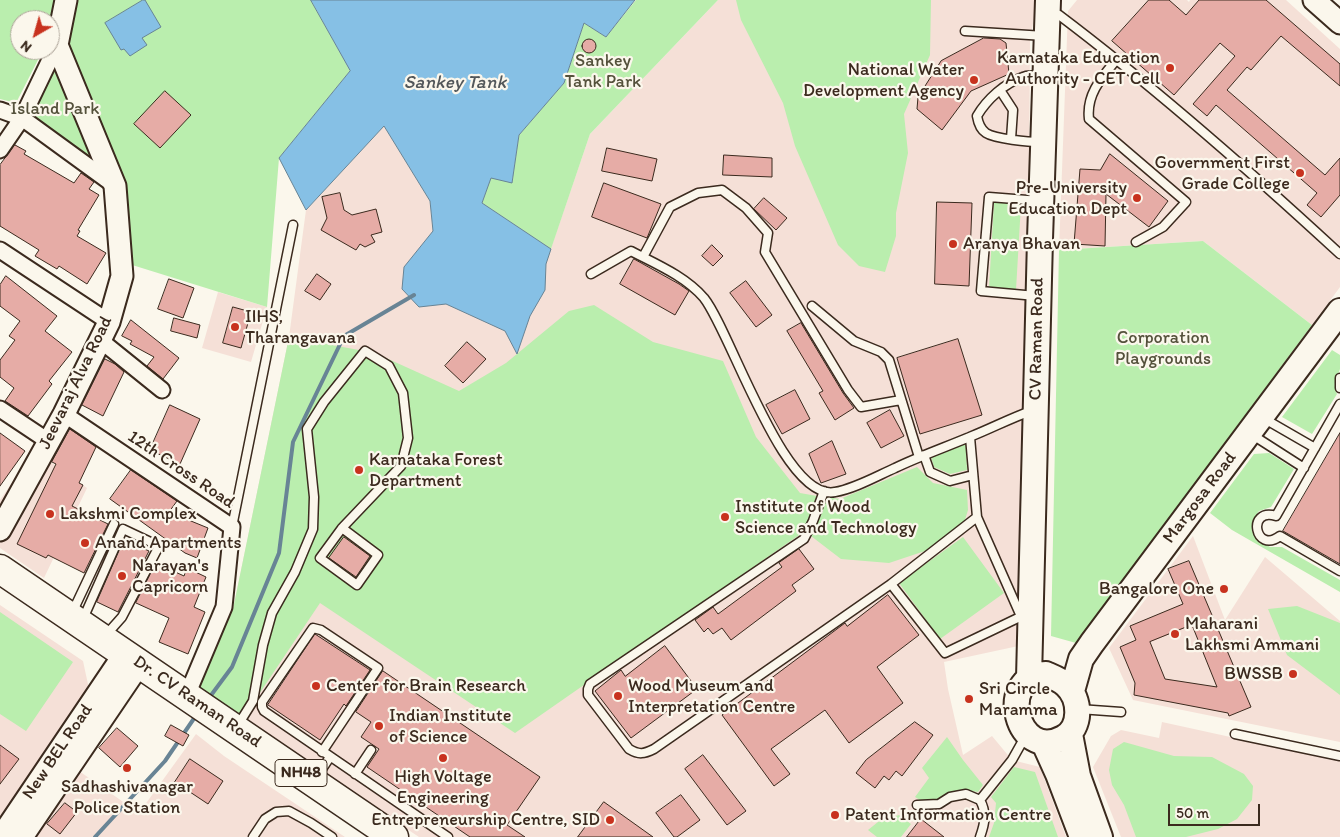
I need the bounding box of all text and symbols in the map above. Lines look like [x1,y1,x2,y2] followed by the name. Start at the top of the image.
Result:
[10,10,60,60] north arrow
[17,37,35,56] text: N
[997,47,1160,90] place label: Karnataka Education Authority - CET Cell
[565,50,641,92] park label: Sankey Tank Park
[803,59,964,102] place label: National Water Development Agency
[1164,62,1176,74] marker: Karnataka Education Authority - CET Cell
[404,72,506,94] water label: Sankey Tank
[968,74,980,86] marker: National Water Development Agency
[11,98,99,120] park label: Island Park
[1154,152,1290,194] place label: Government First Grade College
[1294,167,1306,179] marker: Government First Grade College
[1009,177,1127,220] place label: Pre-University Education Dept
[1131,192,1143,204] marker: Pre-University Education Dept
[963,233,1080,255] place label: Aranya Bhavan
[947,238,959,250] marker: Aranya Bhavan
[1025,277,1049,401] street label: CV Raman Road
[245,306,355,348] place label: IIHS, Tharangavana
[34,313,118,453] street label: Jeevaraj Alva Road
[229,321,241,333] marker: IIHS, Tharangavana
[1115,327,1211,369] park label: Corporation Playgrounds
[123,426,239,514] street label: 12th Cross Road
[1159,448,1241,548] street label: Margosa Road
[369,449,503,492] place label: Karnataka Forest Department
[353,464,365,476] marker: Karnataka Forest Department
[735,496,916,538] place label: Institute of Wood Science and Technology
[60,503,197,525] place label: Lakshmi Complex
[44,508,56,520] marker: Lakshmi Complex
[719,511,731,523] marker: Institute of Wood Science and Technology
[95,532,242,554] place label: Anand Apartments
[79,537,91,549] marker: Anand Apartments
[132,555,209,598] place label: Narayan's Capricorn
[116,570,128,582] marker: Narayan's Capricorn
[1099,578,1214,600] place label: Bangalore One
[1218,583,1230,595] marker: Bangalore One
[1185,613,1319,656] place label: Maharani Lakhsmi Ammani
[1169,628,1181,640] marker: Maharani Lakhsmi Ammani
[129,651,265,753] street label: Dr. CV Raman Road
[1224,663,1283,685] place label: BWSSB
[1287,668,1299,680] marker: BWSSB
[326,675,526,697] place label: Center for Brain Research
[628,675,795,718] place label: Wood Museum and Interpretation Centre
[979,678,1058,721] place label: Sri Circle Maramma
[310,680,322,692] marker: Center for Brain Research
[612,690,624,702] marker: Wood Museum and Interpretation Centre
[963,693,975,705] marker: Sri Circle Maramma
[18,700,98,804] street label: New BEL Road
[389,705,512,748] place label: Indian Institute of Science
[373,720,385,732] marker: Indian Institute of Science
[437,752,449,764] marker: High Voltage Engineering
[275,760,327,786] road number: NH48
[121,762,133,774] marker: Sadhashivanagar Police Station
[394,766,492,809] place label: High Voltage Engineering
[61,776,193,819] place label: Sadhashivanagar Police Station
[1170,794,1262,826] scale bar
[845,804,1051,826] place label: Patent Information Centre
[1176,804,1209,822] text: 50 m
[372,809,600,831] place label: Entrepreneurship Centre, SID
[829,809,841,821] marker: Patent Information Centre
[604,814,616,826] marker: Entrepreneurship Centre, SID

